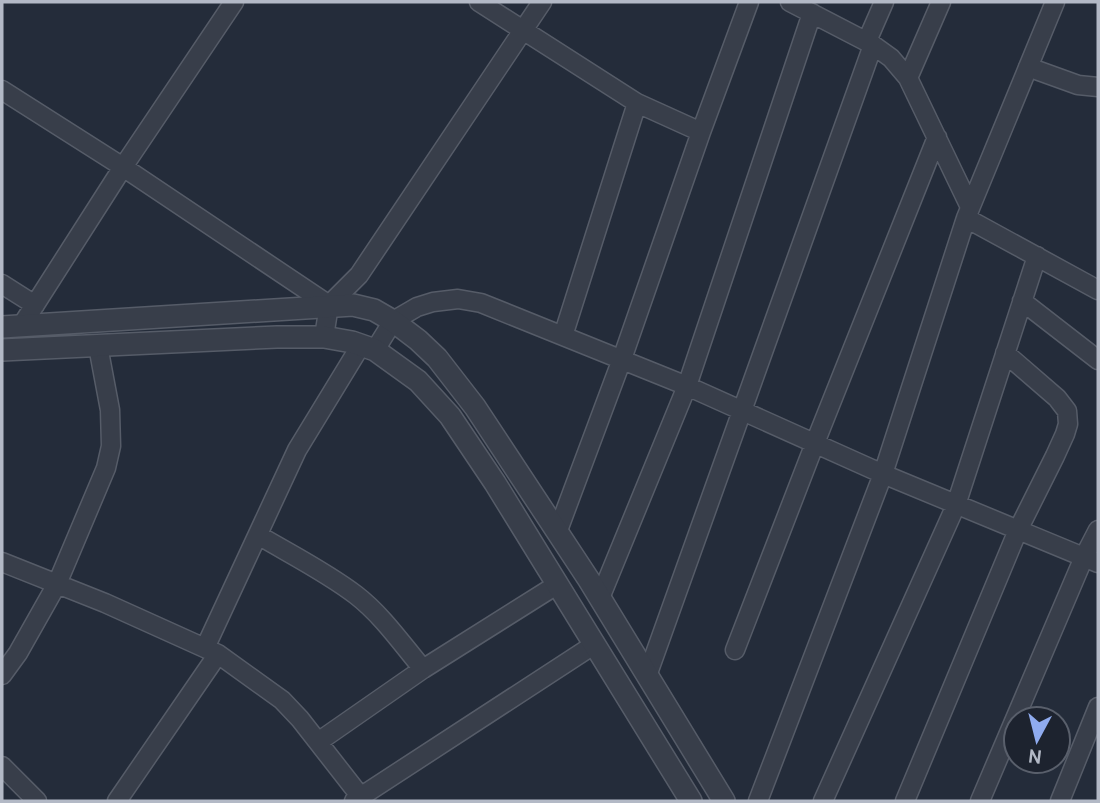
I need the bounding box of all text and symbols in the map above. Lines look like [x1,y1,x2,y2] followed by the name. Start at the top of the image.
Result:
[1002,705,1072,775] north arrow
[1027,744,1043,769] text: N

